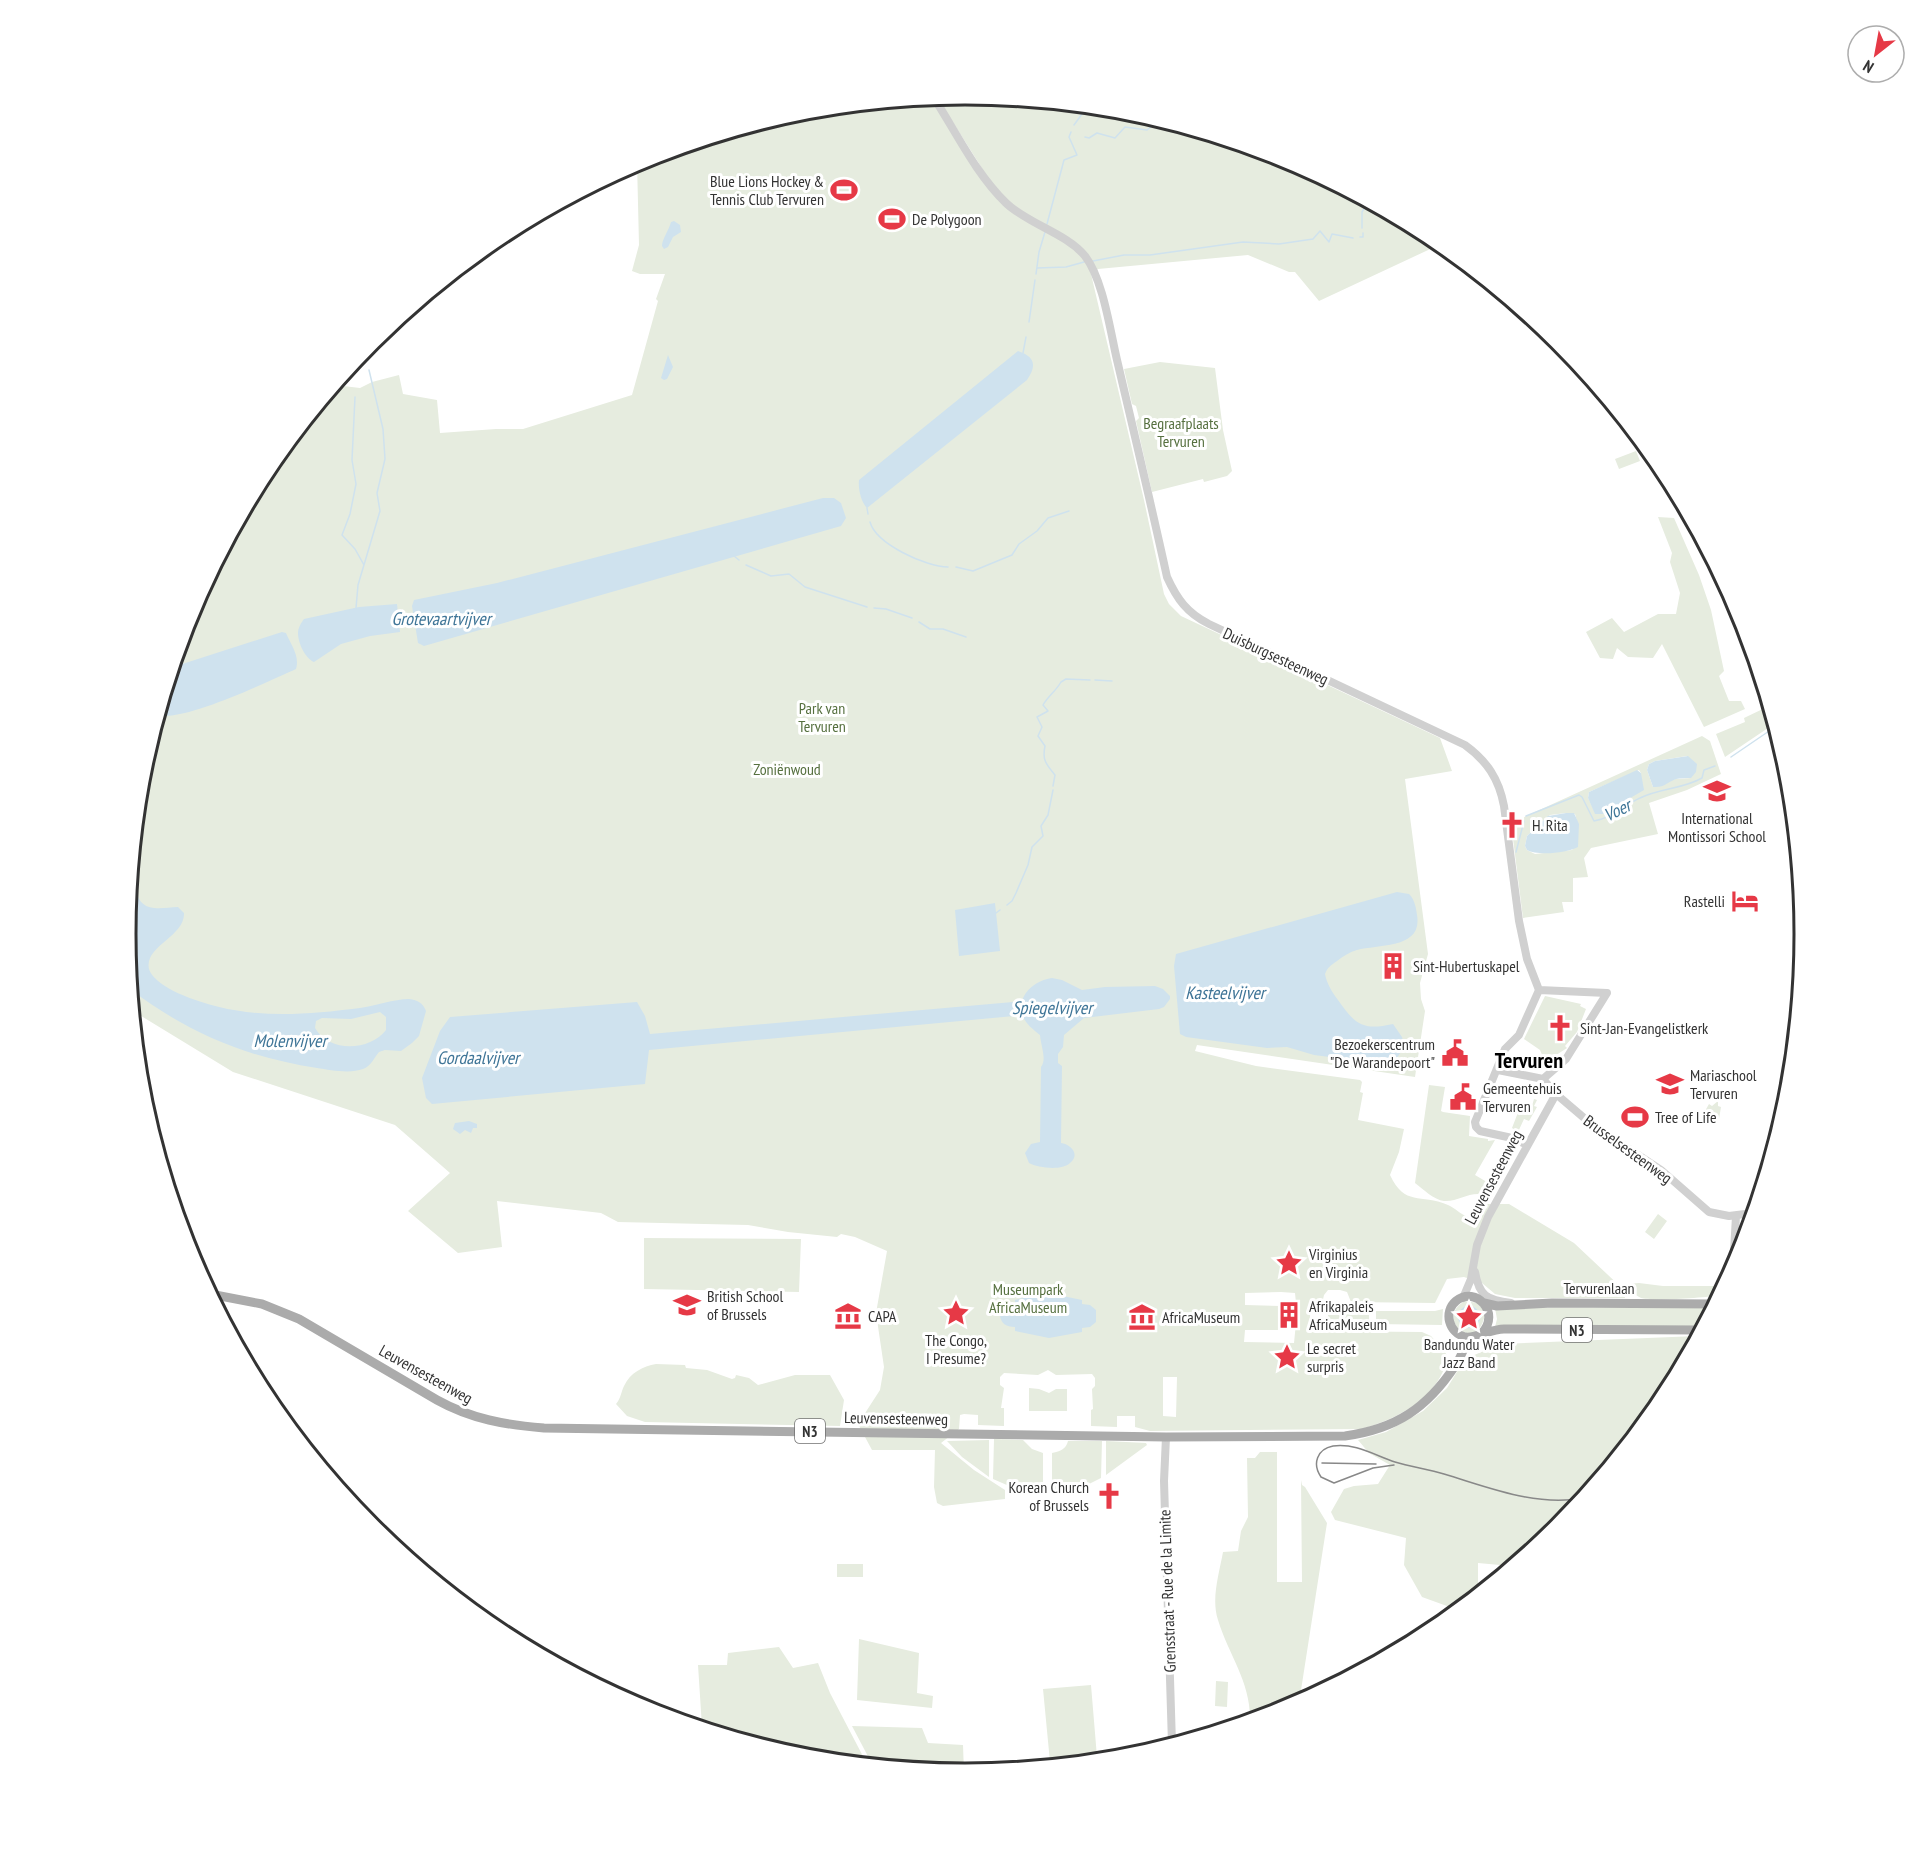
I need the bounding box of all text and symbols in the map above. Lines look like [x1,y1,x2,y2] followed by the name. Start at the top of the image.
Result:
[1846,24,1906,84] north arrow
[1859,56,1877,78] text: N
[710,171,824,209] place label: Blue Lions Hockey & Tennis Club Tervuren
[829,175,859,205] sports icon: Blue Lions Hockey & Tennis Club Tervuren
[877,204,907,234] sports icon: De Polygoon
[912,209,982,229] place label: De Polygoon
[1143,413,1219,451] park label: Begraafplaats Tervuren
[391,607,494,630] water label: Grotevaartvijver
[1220,623,1332,689] street label: Duisburgsesteenweg
[798,698,846,736] park label: Park van Tervuren
[753,759,821,779] park label: Zoniënwoud
[1702,776,1732,806] school or university icon: International Montissori School
[1600,792,1637,826] water label: Voer
[1668,808,1766,846] place label: International Montissori School
[1497,810,1527,840] church icon: H. Rita
[1532,815,1568,835] place label: H. Rita
[1730,886,1760,916] hotel icon: Rastelli
[1684,891,1725,911] place label: Rastelli
[1378,951,1408,981] building icon: Sint-Hubertuskapel
[1413,956,1520,976] place label: Sint-Hubertuskapel
[1185,981,1268,1004] water label: Kasteelvijver
[1012,996,1095,1019] water label: Spiegelvijver
[1545,1013,1575,1043] church icon: Sint-Jan-Evangelistkerk
[1580,1018,1709,1038] place label: Sint-Jan-Evangelistkerk
[254,1029,330,1052] water label: Molenvijver
[1330,1034,1435,1072] place label: Bezoekerscentrum "De Warandepoort"
[1440,1038,1470,1068] public building icon: Bezoekerscentrum "De Warandepoort"
[437,1046,522,1069] water label: Gordaalvijver
[1495,1046,1563,1074] district label: Tervuren
[1690,1065,1757,1103] place label: Mariaschool Tervuren
[1655,1069,1685,1099] school or university icon: Mariaschool Tervuren
[1483,1078,1562,1116] place label: Gemeentehuis Tervuren
[1448,1082,1478,1112] public building icon: Gemeentehuis Tervuren
[1620,1102,1650,1132] sports icon: Tree of Life
[1655,1107,1717,1127] place label: Tree of Life
[1580,1110,1676,1188] street label: Brusselsesteenweg
[1460,1126,1526,1228] street label: Leuvensesteenweg
[1308,1244,1368,1282] place label: Virginius en Virginia
[1274,1248,1304,1278] place icon: Virginius en Virginia
[1563,1278,1635,1298] street label: Tervurenlaan
[989,1279,1067,1317] park label: Museumpark AfricaMuseum
[707,1286,784,1324] place label: British School of Brussels
[672,1290,702,1320] school or university icon: British School of Brussels
[1309,1296,1387,1334] place label: Afrikapaleis AfricaMuseum
[941,1298,971,1328] place icon: The Congo, I Presume?
[1274,1300,1304,1330] building icon: Afrikapaleis AfricaMuseum
[833,1301,863,1331] museum icon: CAPA
[1127,1302,1157,1332] museum icon: AfricaMuseum
[1454,1302,1484,1332] place icon: Bandundu Water Jazz Band
[868,1306,897,1326] place label: CAPA
[1162,1307,1240,1327] place label: AfricaMuseum
[1562,1318,1592,1342] road number: N3
[925,1330,987,1368] place label: The Congo, I Presume?
[1424,1334,1515,1372] place label: Bandundu Water Jazz Band
[1307,1338,1357,1376] place label: Le secret surpris
[376,1340,476,1408] street label: Leuvensesteenweg
[1272,1342,1302,1372] place icon: Le secret surpris
[844,1407,948,1429] street label: Leuvensesteenweg
[795,1419,825,1443] road number: N3
[1009,1477,1089,1515] place label: Korean Church of Brussels
[1094,1481,1124,1511] church icon: Korean Church of Brussels
[1154,1509,1180,1673] street label: Grensstraat - Rue de la Limite

